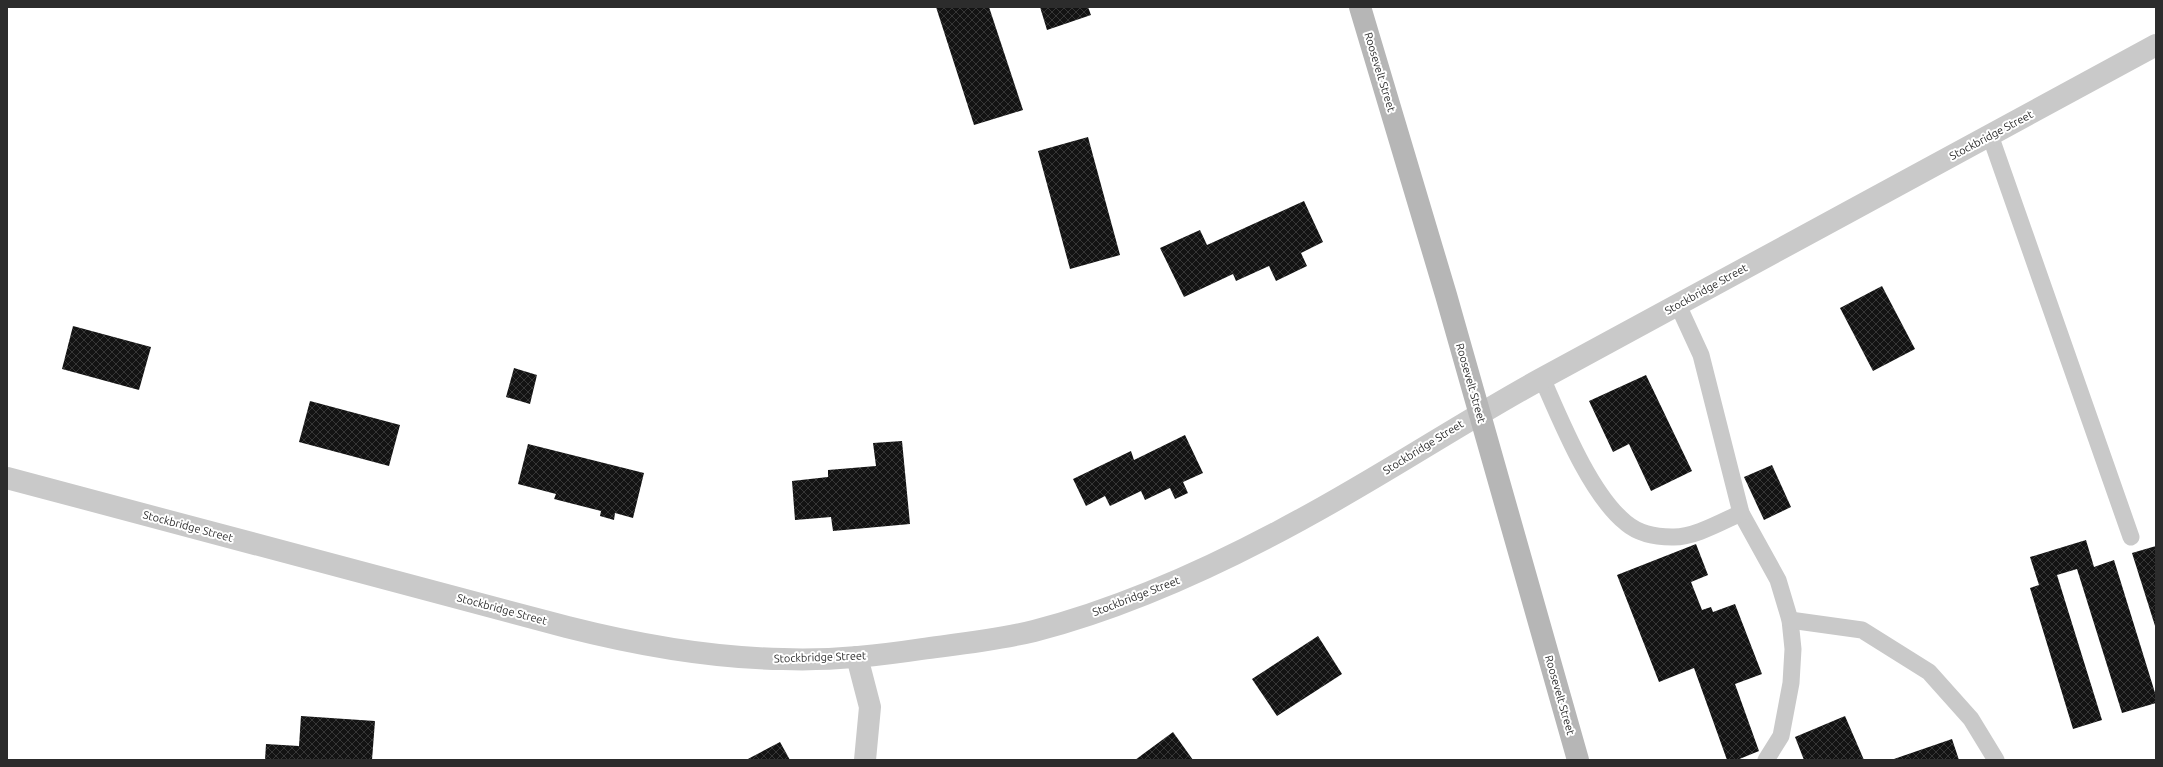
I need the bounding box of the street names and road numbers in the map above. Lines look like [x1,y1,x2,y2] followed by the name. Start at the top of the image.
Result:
[1362,31,1398,114] street label: Roosevelt Street
[1947,108,2035,162] street label: Stockbridge Street
[1663,261,1750,317] street label: Stockbridge Street
[1454,342,1488,425] street label: Roosevelt Street
[1381,417,1466,477] street label: Stockbridge Street
[142,508,235,544] street label: Stockbridge Street
[1091,574,1182,618] street label: Stockbridge Street
[456,591,549,627] street label: Stockbridge Street
[774,649,867,665] street label: Stockbridge Street
[1543,654,1577,737] street label: Roosevelt Street

